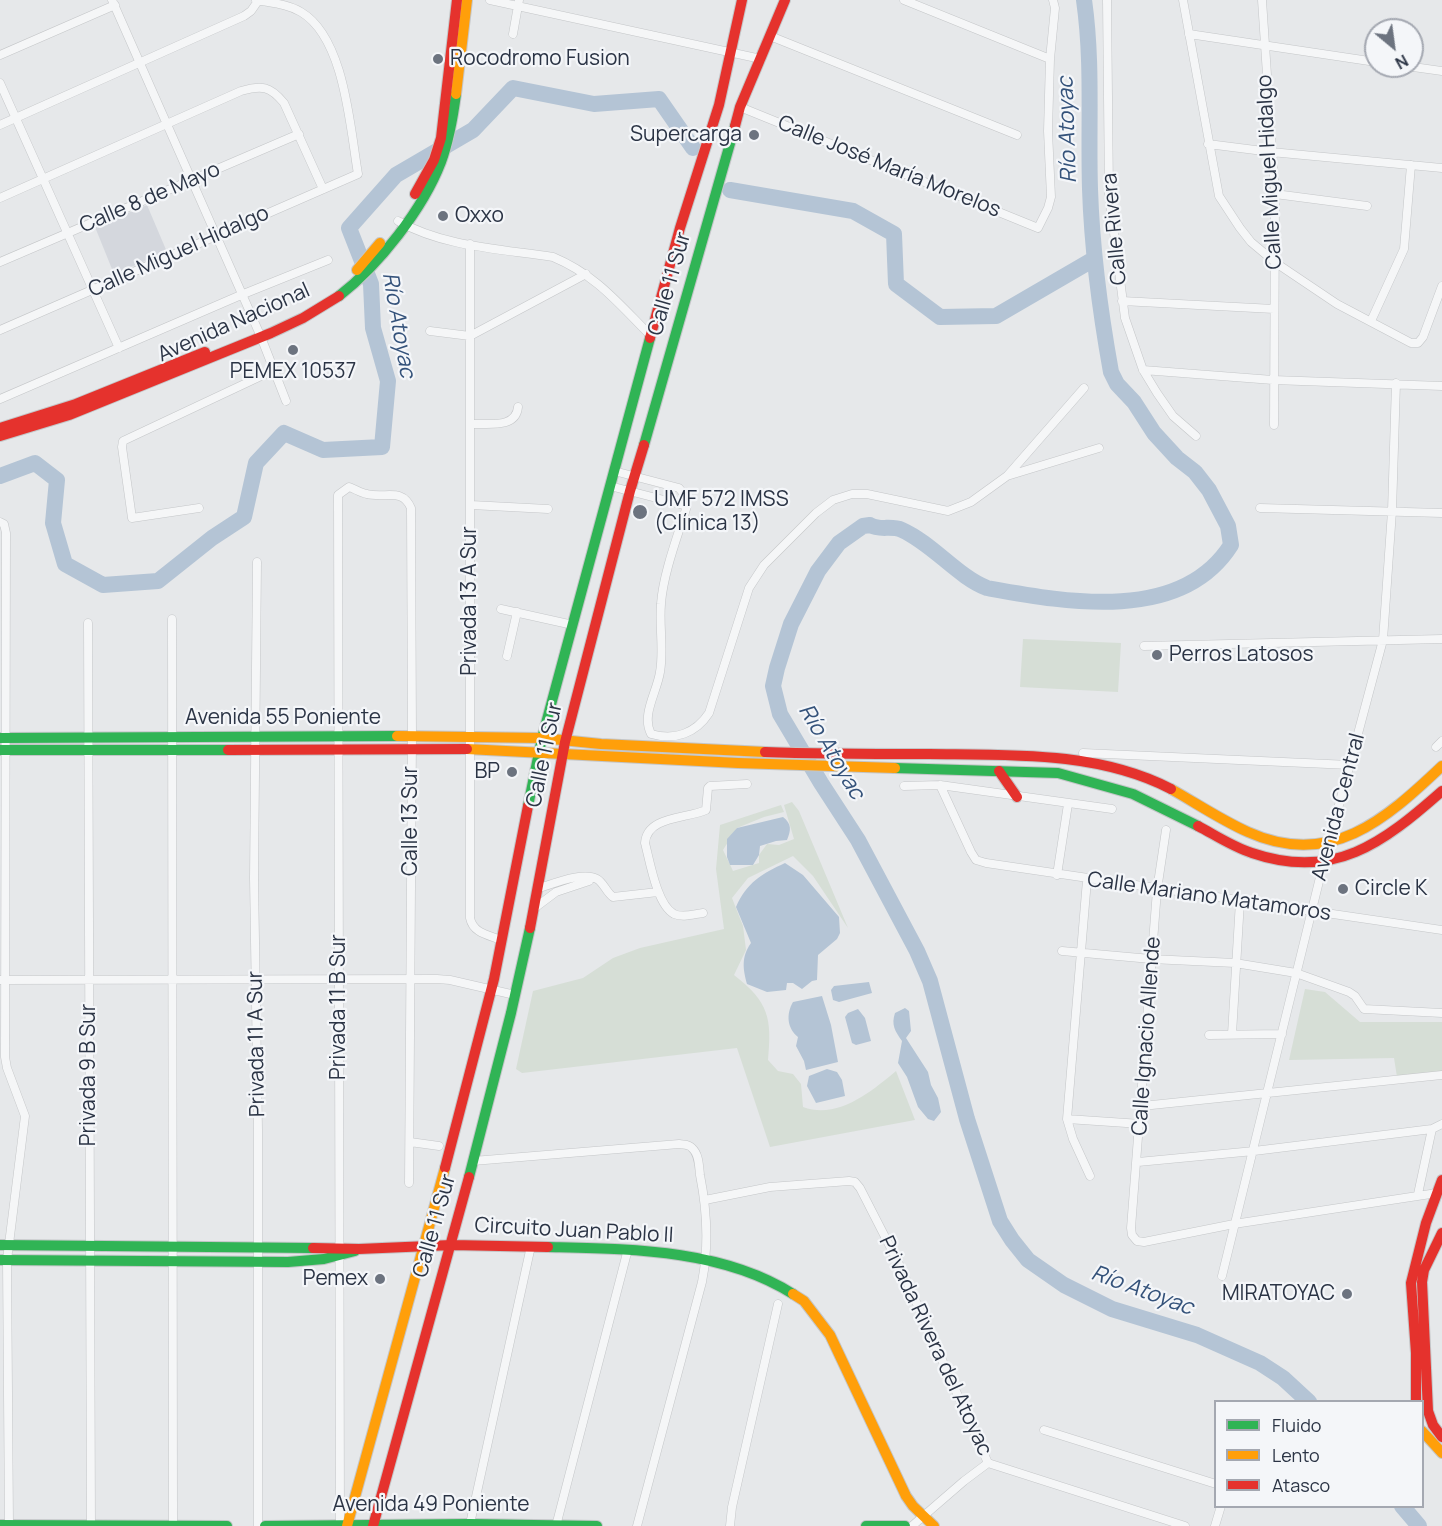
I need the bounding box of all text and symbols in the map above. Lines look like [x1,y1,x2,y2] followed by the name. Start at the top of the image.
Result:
[1364,18,1424,78] north arrow
[450,46,630,72] place label: Rocodromo Fusion
[1391,50,1412,74] text: N
[431,52,445,66] marker: Rocodromo Fusion
[1252,74,1288,270] street label: Calle Miguel Hidalgo
[1053,76,1083,184] water label: Río Atoyac
[774,111,1004,223] street label: Calle José María Morelos
[630,122,742,148] place label: Supercarga
[747,128,761,142] marker: Supercarga
[76,157,224,239] street label: Calle 8 de Mayo
[1098,172,1132,286] street label: Calle Rivera
[85,201,273,303] street label: Calle Miguel Hidalgo
[455,203,504,229] place label: Oxxo
[436,209,450,223] marker: Oxxo
[643,229,697,339] street label: Calle 11 Sur
[376,270,420,380] water label: Río Atoyac
[154,278,314,368] street label: Avenida Nacional
[286,343,300,357] marker: PEMEX 10537
[230,359,356,385] place label: PEMEX 10537
[654,487,789,537] place label: UMF 572 IMSS (Clínica 13)
[631,503,649,521] marker: UMF 572 IMSS (Clínica 13)
[457,526,483,676] street label: Privada 13 A Sur
[1169,642,1313,668] place label: Perros Latosos
[1150,648,1164,662] marker: Perros Latosos
[522,700,568,810] street label: Calle 11 Sur
[792,700,870,804] water label: Río Atoyac
[185,705,381,731] street label: Avenida 55 Poniente
[1307,730,1371,884] street label: Avenida Central
[474,759,500,785] place label: BP
[505,765,519,779] marker: BP
[398,766,424,876] street label: Calle 13 Sur
[1086,867,1332,927] street label: Calle Mariano Matamoros
[1355,876,1427,902] place label: Circle K
[1336,882,1350,896] marker: Circle K
[326,934,352,1080] street label: Privada 11 B Sur
[1127,936,1167,1136] street label: Calle Ignacio Allende
[243,971,271,1117] street label: Privada 11 A Sur
[76,1004,102,1146] street label: Privada 9 B Sur
[408,1171,462,1281] street label: Calle 11 Sur
[474,1213,674,1249] street label: Circuito Juan Pablo II
[873,1232,997,1460] street label: Privada Rivera del Atoyac
[1087,1260,1197,1322] water label: Río Atoyac
[303,1266,368,1292] place label: Pemex
[373,1272,387,1286] marker: Pemex
[1222,1281,1335,1307] place label: MIRATOYAC
[1340,1287,1354,1301] marker: MIRATOYAC
[1214,1400,1424,1508] legend
[1272,1413,1321,1437] text: Fluido
[1272,1443,1320,1467] text: Lento
[1272,1473,1330,1497] text: Atasco
[333,1492,529,1518] street label: Avenida 49 Poniente

